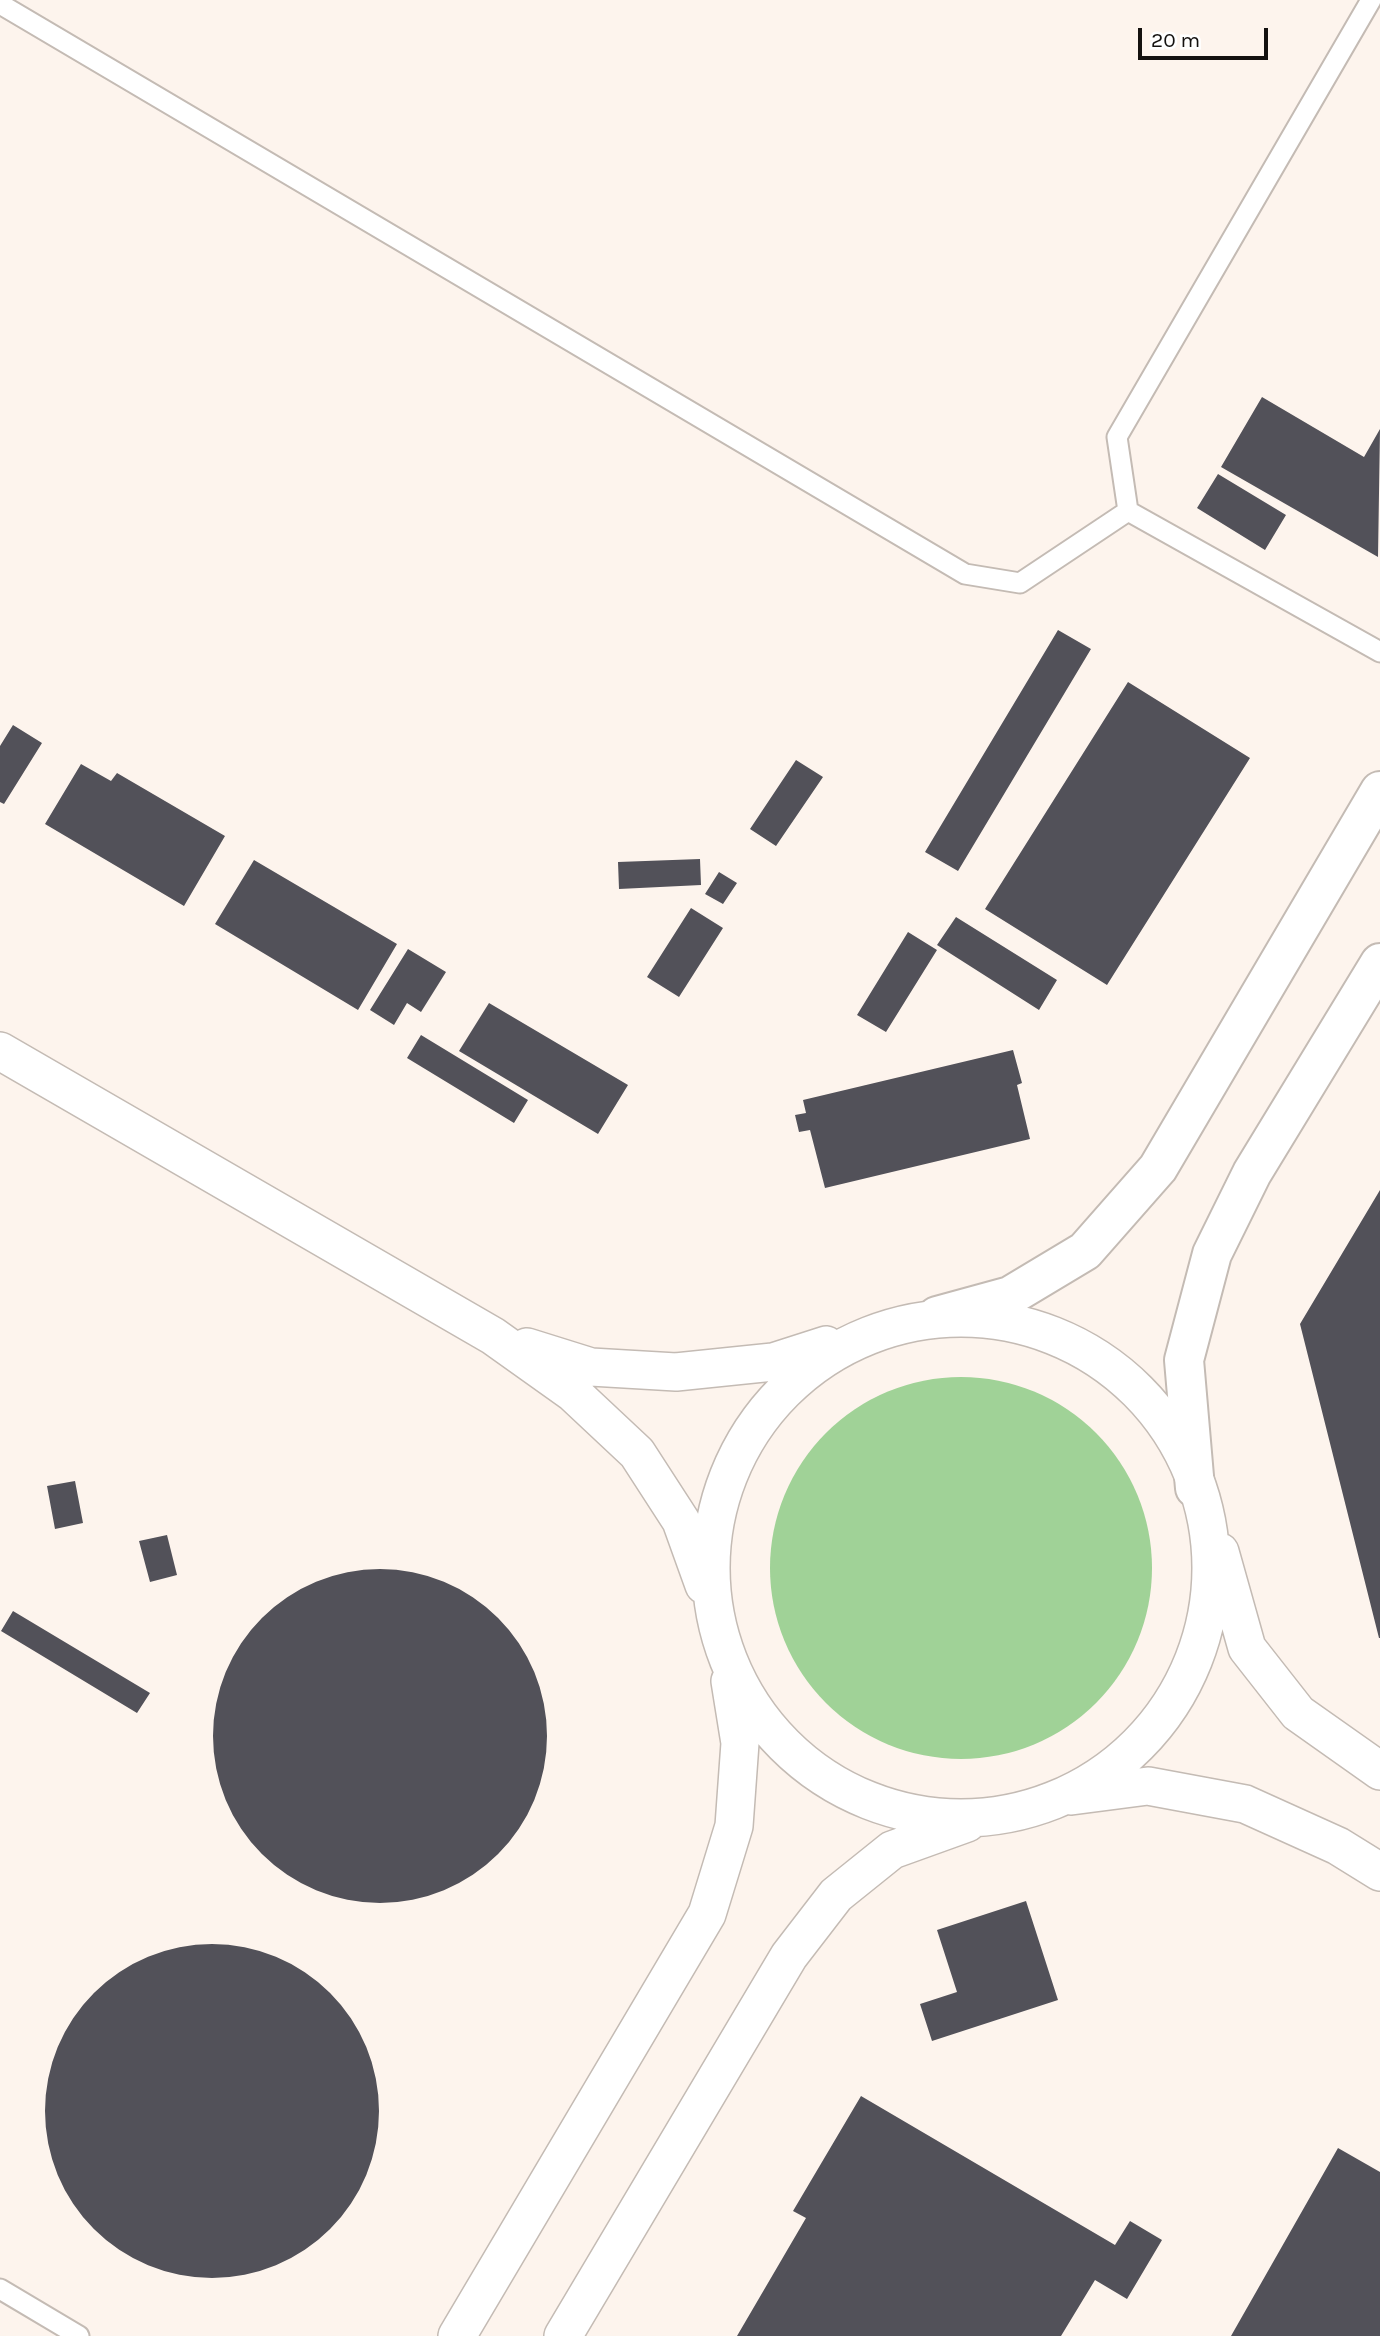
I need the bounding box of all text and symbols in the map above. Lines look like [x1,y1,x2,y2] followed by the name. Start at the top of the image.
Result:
[1142,14,1272,58] scale bar
[1151,28,1200,52] text: 20 m

